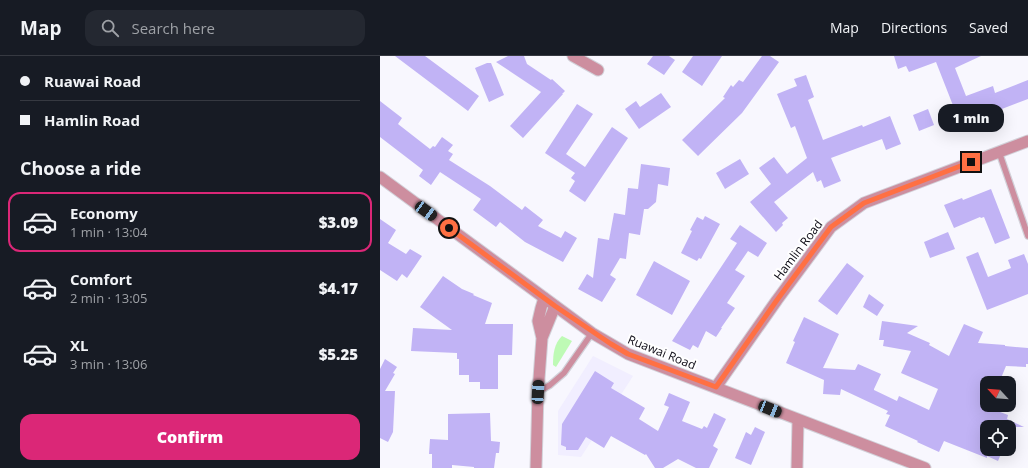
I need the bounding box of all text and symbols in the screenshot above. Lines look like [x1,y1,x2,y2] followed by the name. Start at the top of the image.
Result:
[85,10,365,46] search box
[20,15,61,41] text: Map
[99,17,121,39] icon: search
[131,18,215,38] text: Search here
[830,18,859,37] text: Map
[881,18,947,37] text: Directions
[969,18,1008,37] text: Saved
[44,71,141,91] text: Ruawai Road
[938,104,1004,132] callout: 1 min
[953,109,989,127] text: 1 min
[44,110,140,130] text: Hamlin Road
[962,153,980,171] route end
[20,156,141,180] text: Choose a ride
[413,199,439,223] car
[70,203,138,223] text: Economy
[22,204,58,240] icon: car
[319,212,358,232] text: $3.09
[770,216,826,284] street label: Hamlin Road
[440,219,458,237] route start
[70,223,147,241] text: 1 min · 13:04
[70,269,132,289] text: Comfort
[22,270,58,306] icon: car
[319,278,358,298] text: $4.17
[70,289,147,307] text: 2 min · 13:05
[625,331,699,373] street label: Ruawai Road
[70,335,88,355] text: XL
[22,336,58,372] icon: car
[319,344,358,364] text: $5.25
[70,355,147,373] text: 3 min · 13:06
[980,376,1016,412] north arrow
[980,376,1016,456] map controls
[531,380,545,404] car
[757,399,783,419] car
[20,414,360,460] button: Confirm
[980,420,1016,456] button: locate

